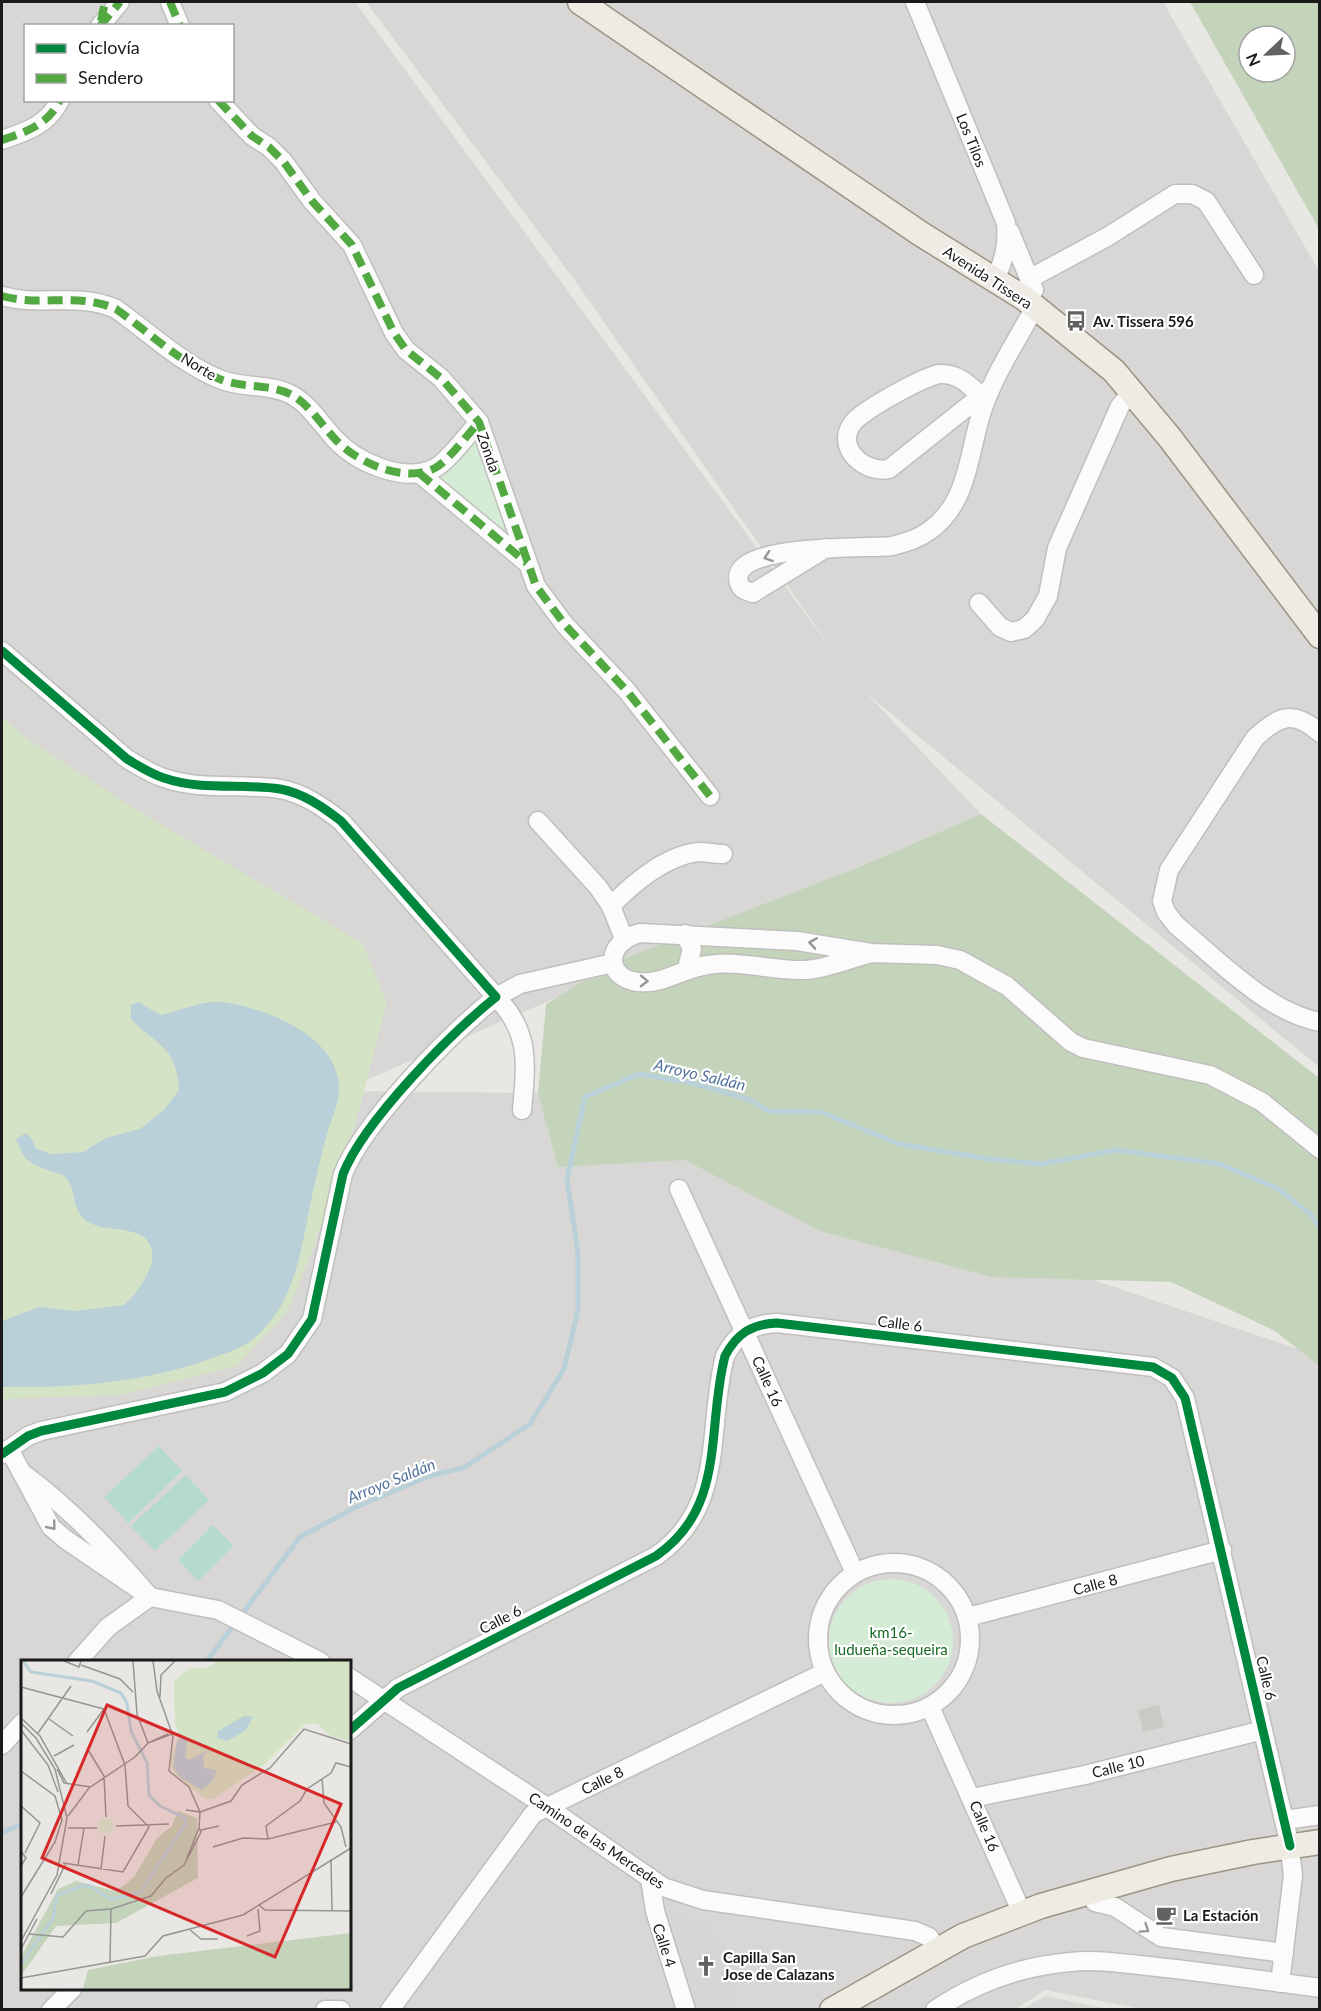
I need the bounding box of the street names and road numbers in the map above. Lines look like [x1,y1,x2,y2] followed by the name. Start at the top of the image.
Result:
[953,110,991,170] street label: Los Tilos
[940,242,1036,312] street label: Avenida Tissera
[178,348,220,384] street label: Norte
[474,429,504,475] street label: Zonda
[877,1311,924,1335] street label: Calle 6
[749,1353,787,1409] street label: Calle 16
[1071,1569,1119,1599] street label: Calle 8
[476,1601,524,1637] street label: Calle 6
[1253,1654,1281,1702] street label: Calle 6
[1090,1751,1147,1781] street label: Calle 10
[578,1762,626,1798] street label: Calle 8
[526,1788,668,1892] street label: Camino de las Mercedes
[966,1798,1004,1855] street label: Calle 16
[649,1921,681,1969] street label: Calle 4

